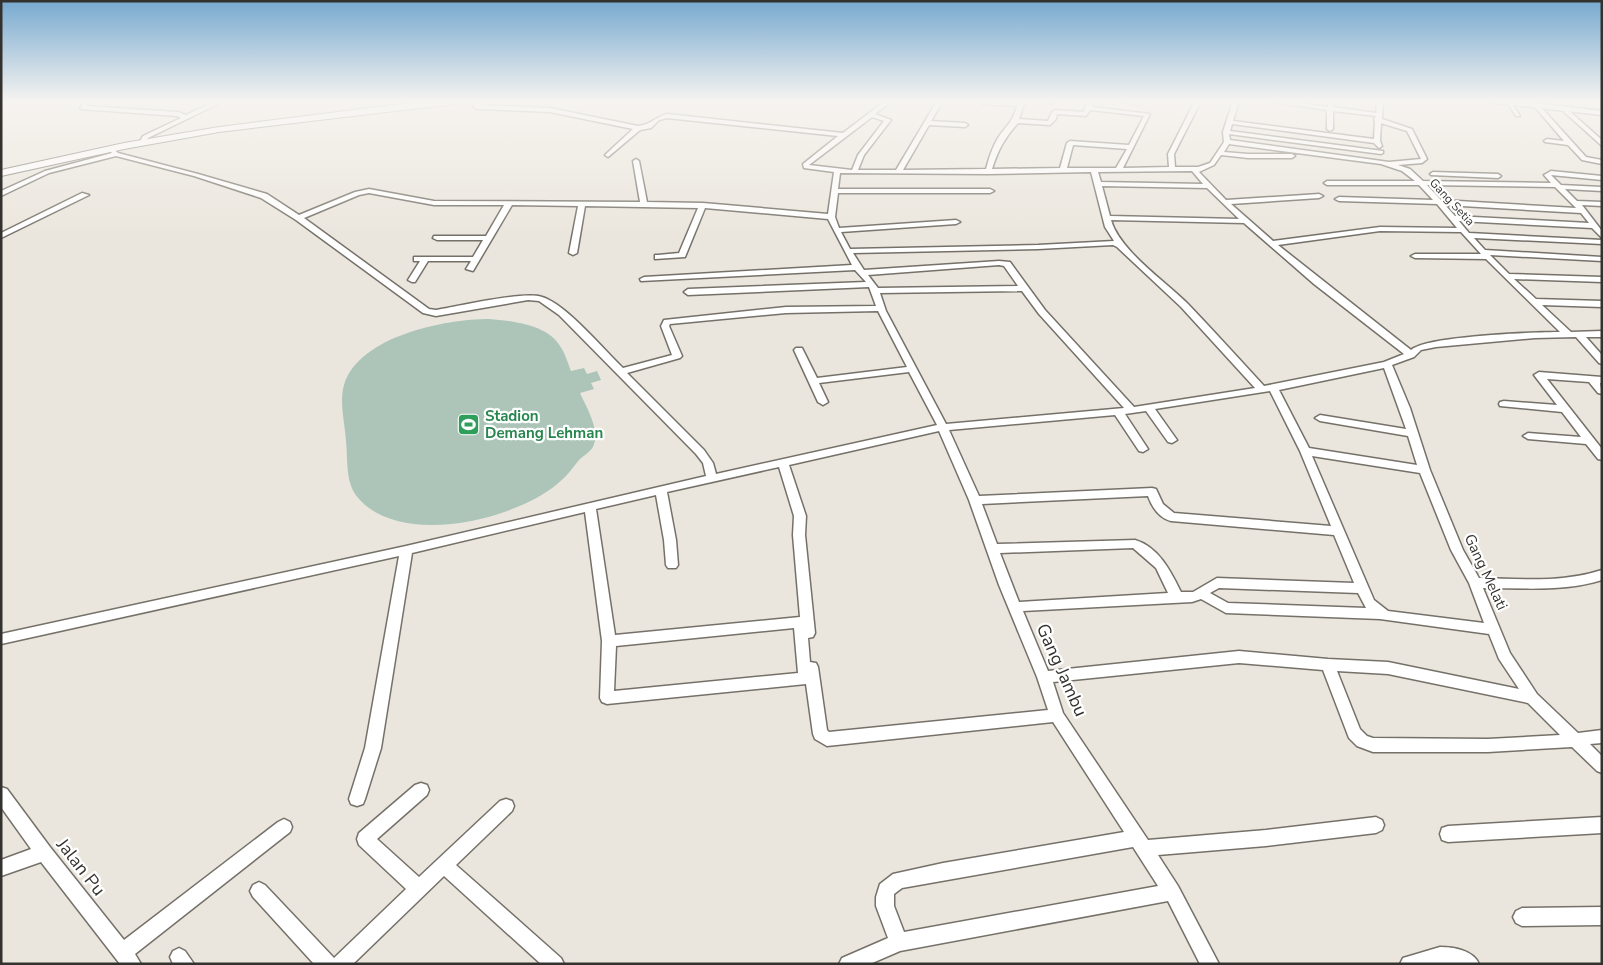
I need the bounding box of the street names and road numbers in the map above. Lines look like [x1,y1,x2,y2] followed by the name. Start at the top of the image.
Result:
[1426,175,1478,229] street label: Gang Setia
[1460,531,1512,613] street label: Gang Melati
[1031,620,1093,720] street label: Gang Jambu
[50,833,111,901] street label: Jalan Pu

